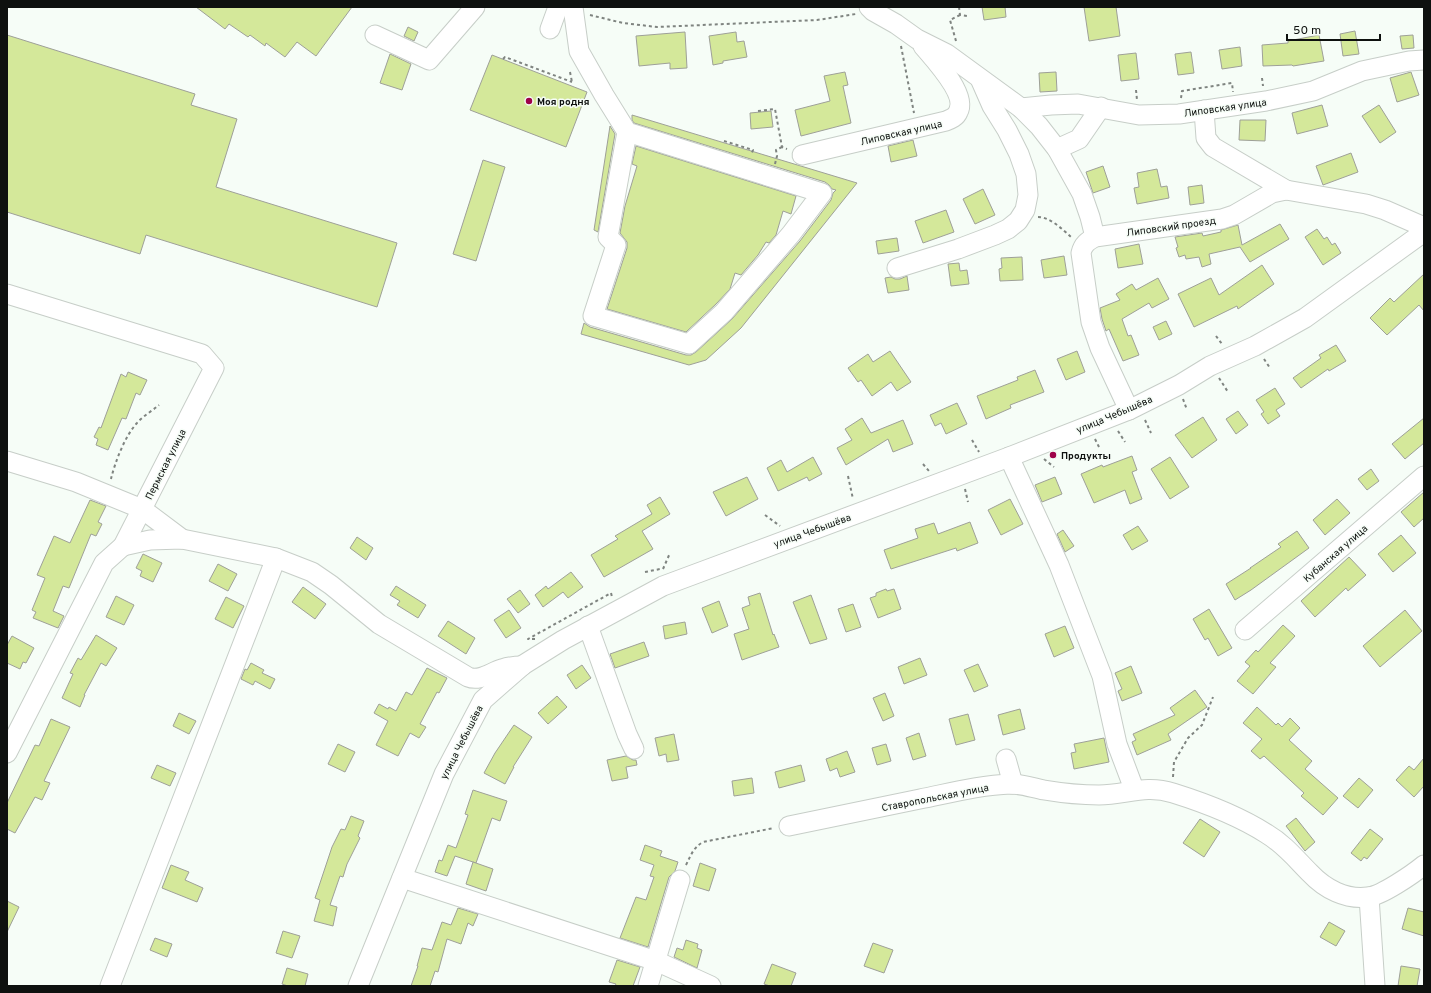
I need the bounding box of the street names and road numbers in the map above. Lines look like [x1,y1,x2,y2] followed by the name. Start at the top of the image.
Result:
[1183,96,1267,121] street label: Липовская улица
[859,118,944,149] street label: Липовская улица
[1126,215,1217,240] street label: Липовский проезд
[1075,393,1155,437] street label: улица Чебышёва
[143,427,190,502] street label: Пермская улица
[772,511,853,551] street label: улица Чебышёва
[1301,523,1371,586] street label: Кубанская улица
[438,703,487,782] street label: улица Чебышёва
[881,782,990,815] street label: Ставропольская улица

